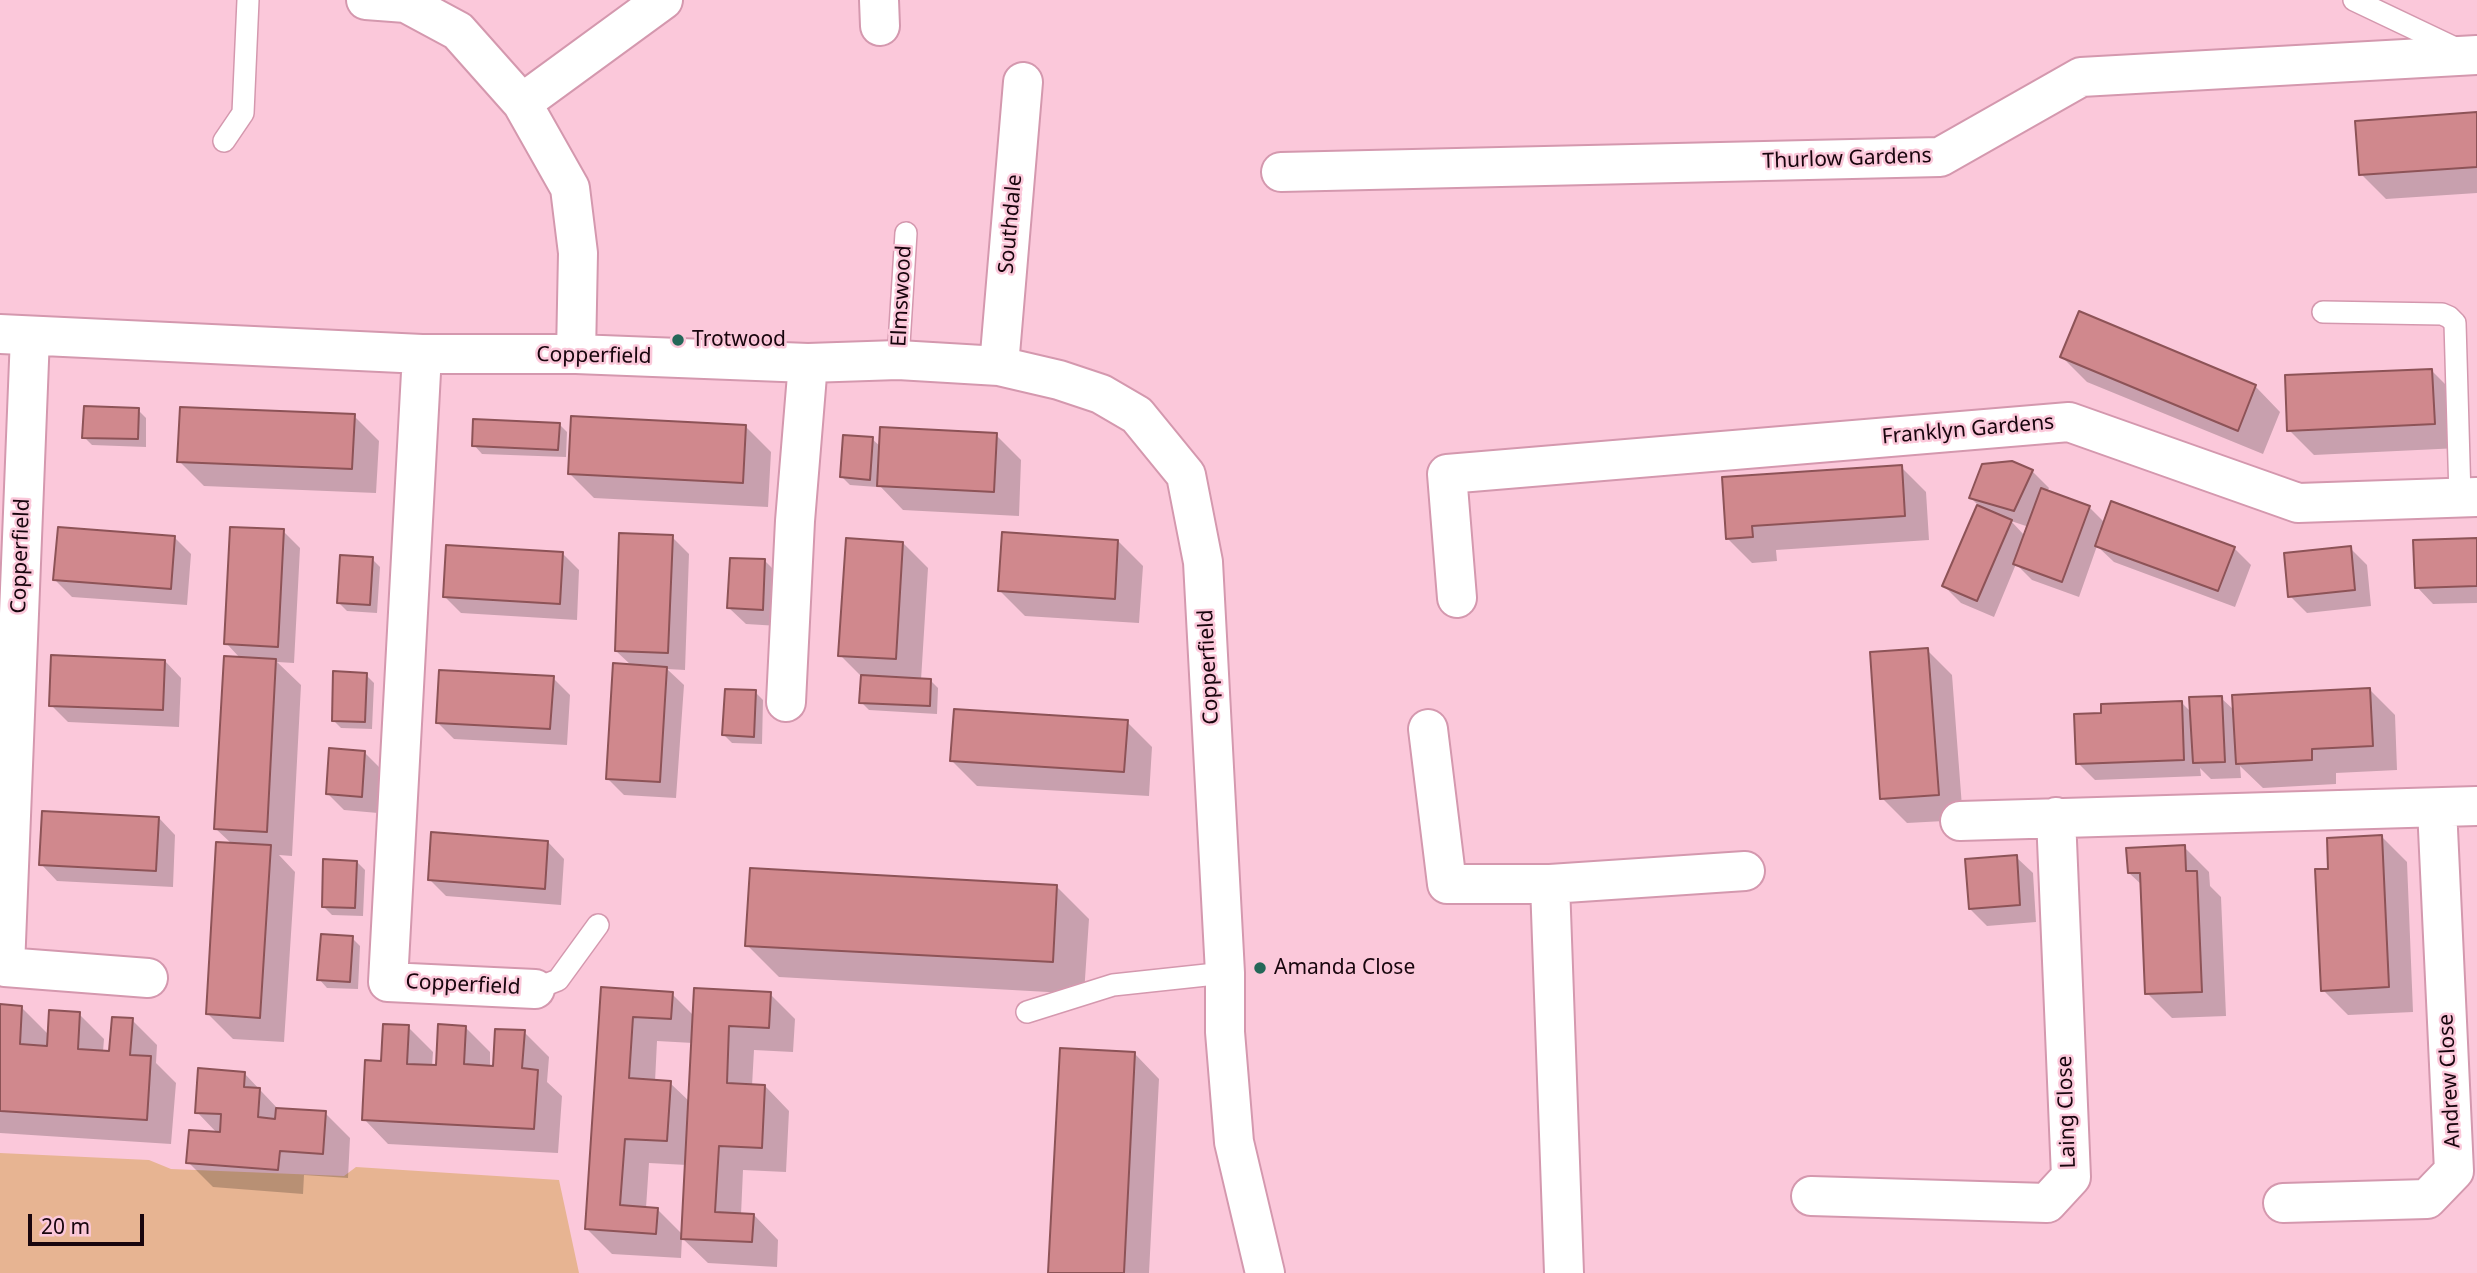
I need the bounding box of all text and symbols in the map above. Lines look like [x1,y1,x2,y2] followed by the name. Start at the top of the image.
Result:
[1762,143,1932,175] street label: Thurlow Gardens
[994,173,1028,275] street label: Southdale
[887,245,917,347] street label: Elmswood
[692,327,786,353] place label: Trotwood
[670,332,686,348] marker: Trotwood
[536,342,652,370] street label: Copperfield
[1881,410,2055,450] street label: Franklyn Gardens
[6,498,36,614] street label: Copperfield
[1193,609,1225,725] street label: Copperfield
[1274,955,1415,981] place label: Amanda Close
[1252,960,1268,976] marker: Amanda Close
[405,969,521,1001] street label: Copperfield
[2434,1013,2466,1149] street label: Andrew Close
[2052,1055,2082,1169] street label: Laing Close
[32,1200,147,1244] scale bar
[41,1212,90,1240] text: 20 m

